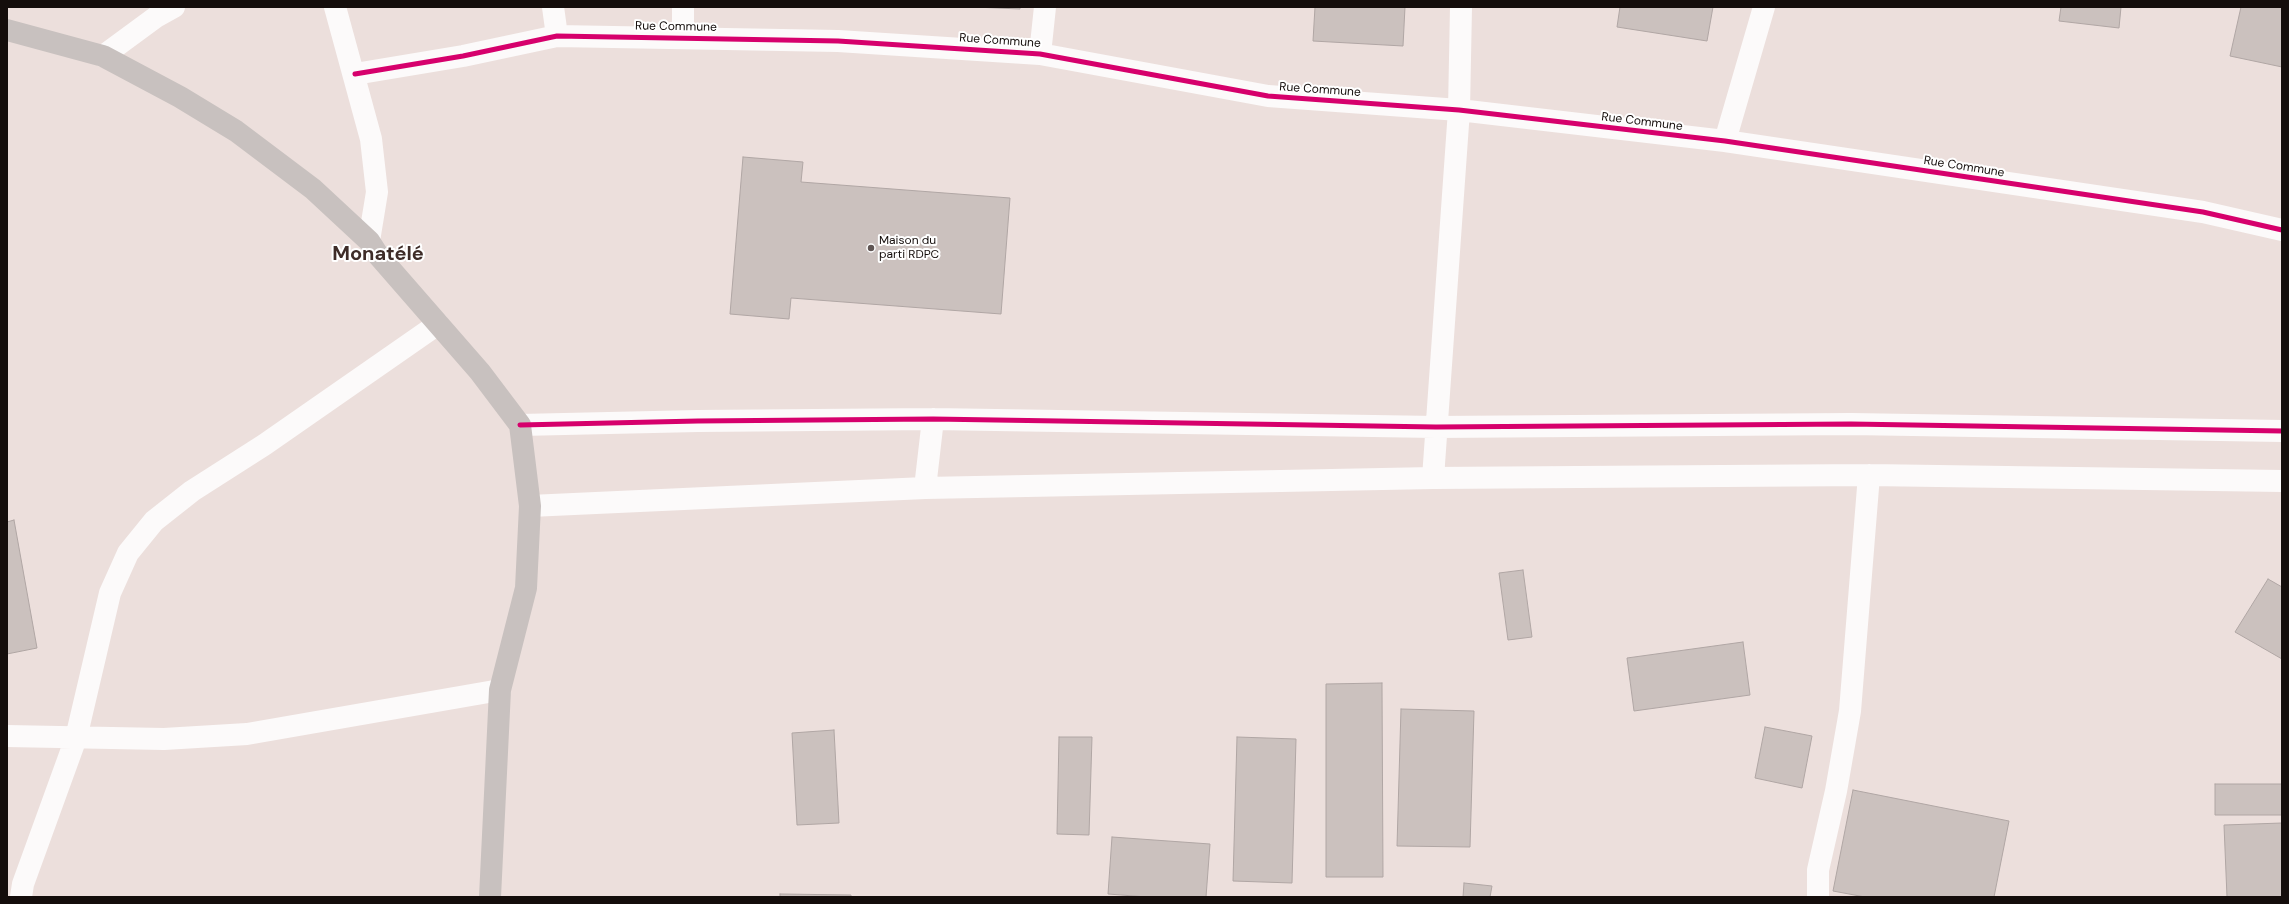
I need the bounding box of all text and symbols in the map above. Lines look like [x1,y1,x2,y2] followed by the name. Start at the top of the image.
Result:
[635,19,717,35] street label: Rue Commune
[959,31,1041,51] street label: Rue Commune
[1279,80,1361,100] street label: Rue Commune
[1601,110,1683,134] street label: Rue Commune
[1923,153,2005,181] street label: Rue Commune
[879,234,939,262] place label: Maison du parti RDPC
[332,243,424,267] district label: Monatélé
[866,243,876,253] marker: Maison du parti RDPC

